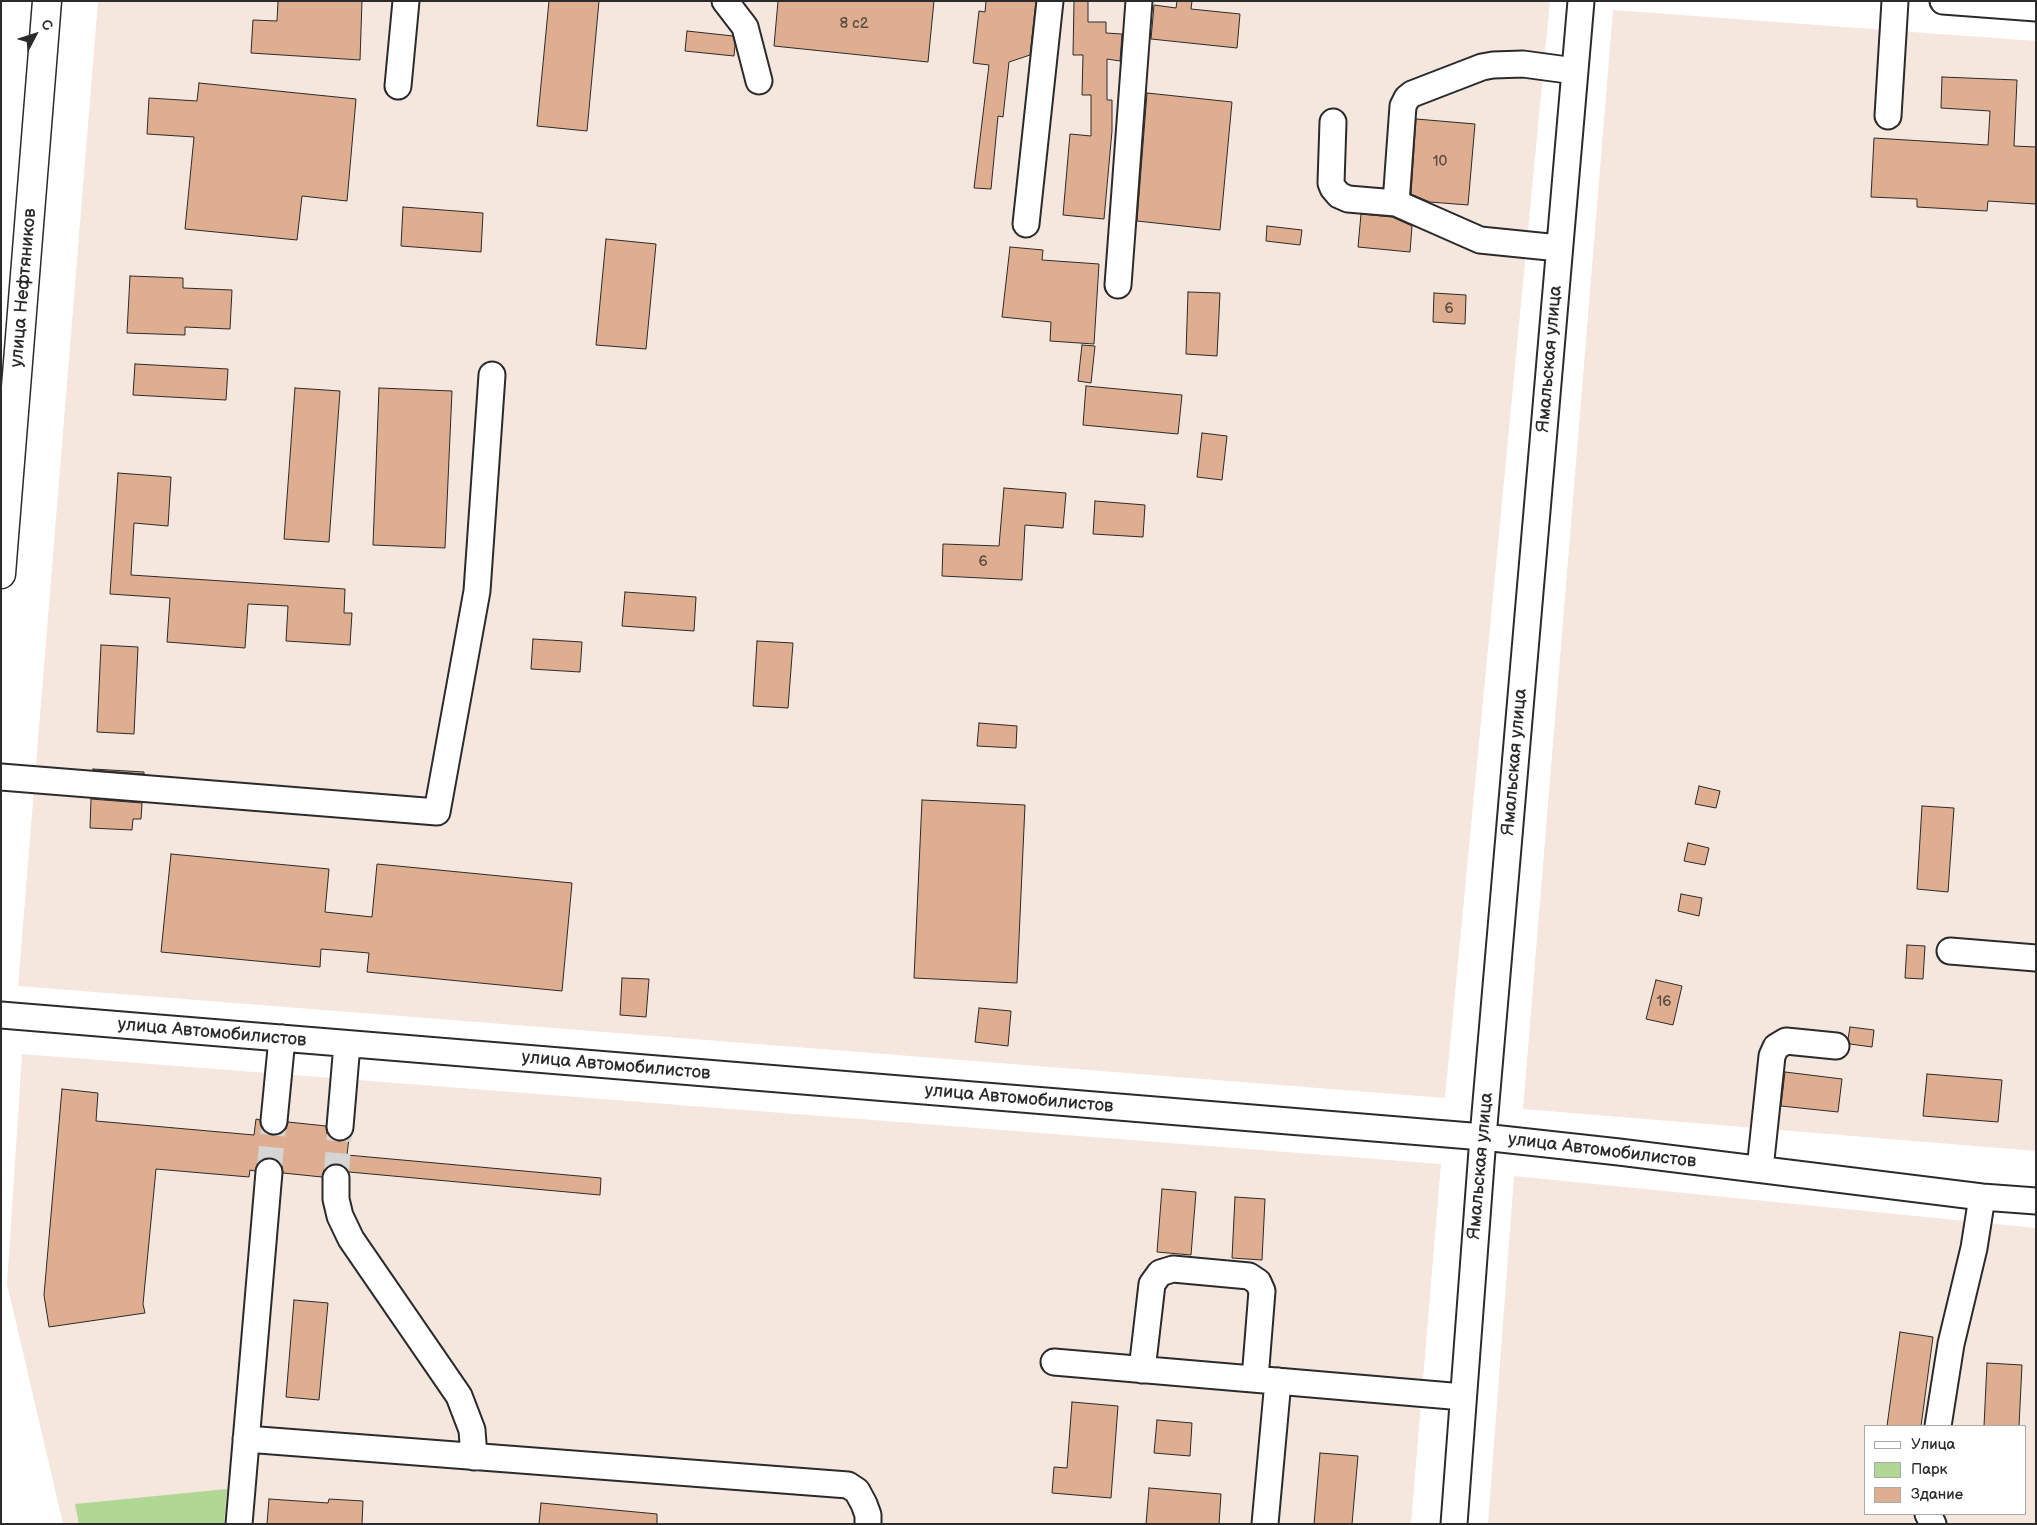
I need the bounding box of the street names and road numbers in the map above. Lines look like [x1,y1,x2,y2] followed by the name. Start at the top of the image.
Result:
[6,208,42,368] street label: улица Нефтяников
[1533,285,1567,433] street label: Ямальская улица
[1498,688,1532,836] street label: Ямальская улица
[117,1014,307,1052] street label: улица Автомобилистов
[521,1047,711,1085] street label: улица Автомобилистов
[924,1080,1114,1118] street label: улица Автомобилистов
[1464,1092,1498,1240] street label: Ямальская улица
[1507,1129,1697,1173] street label: улица Автомобилистов

